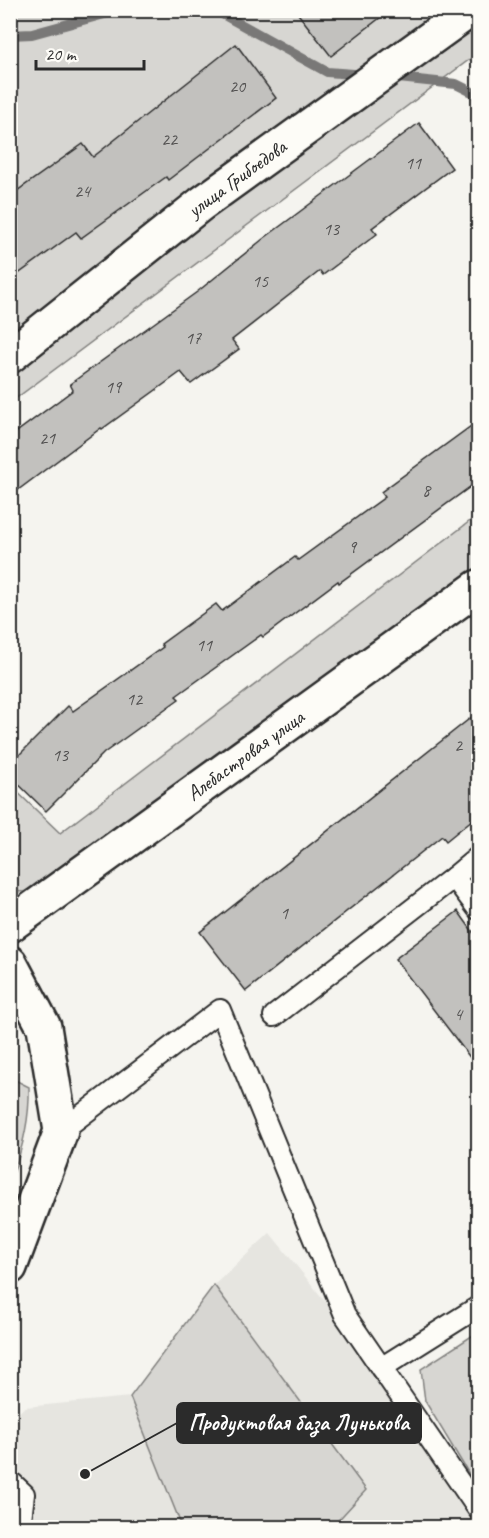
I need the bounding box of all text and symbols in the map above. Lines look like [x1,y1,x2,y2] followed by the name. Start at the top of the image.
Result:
[36,33,144,71] scale bar
[45,43,78,65] text: 20 m
[229,75,247,97] house number: 20
[161,128,179,150] house number: 22
[180,133,293,224] street label: улица Грибоедова
[405,152,422,174] house number: 11
[74,180,92,202] house number: 24
[323,218,341,240] house number: 13
[252,270,269,292] house number: 15
[185,327,202,349] house number: 17
[105,376,123,398] house number: 19
[39,427,56,449] house number: 21
[422,479,432,501] house number: 8
[348,536,358,558] house number: 9
[196,634,213,656] house number: 11
[126,688,144,710] house number: 12
[181,703,310,806] street label: Алебастровая улица
[454,734,464,756] house number: 2
[52,744,70,766] house number: 13
[280,902,289,924] house number: 1
[454,1003,464,1025] house number: 4
[177,1403,421,1443] callout: Продуктовая база Лунькова
[189,1409,411,1438] text: Продуктовая база Лунькова

